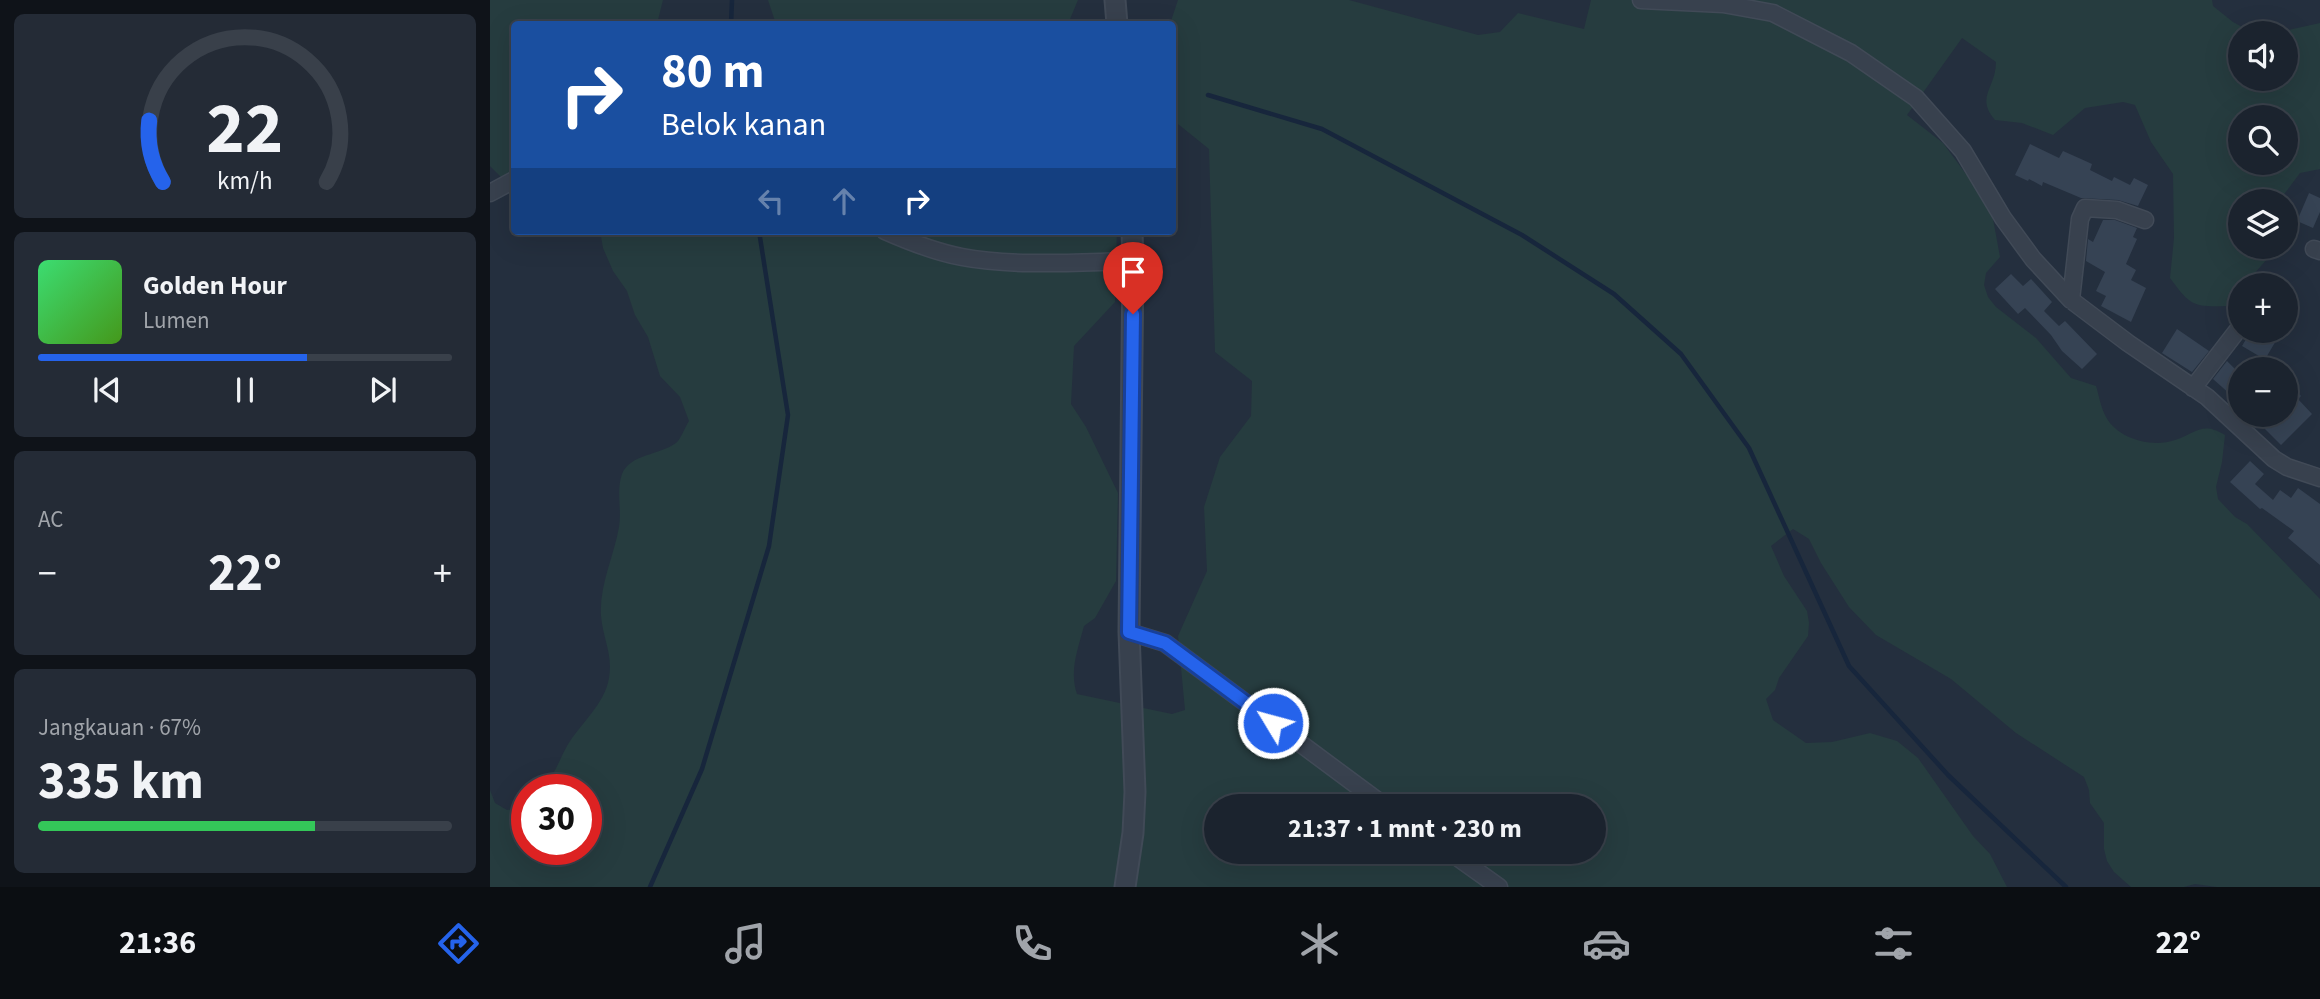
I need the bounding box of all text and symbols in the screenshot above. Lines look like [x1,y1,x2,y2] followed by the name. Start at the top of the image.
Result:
[2228,21,2298,427] map controls
[2228,21,2298,91] button: sound
[661,37,765,107] text: 80 m
[546,49,637,140] icon: right
[207,78,283,182] text: 22
[661,102,826,148] text: Belok kanan
[2228,105,2298,175] button: search
[217,163,273,199] text: km/h
[752,182,790,220] icon: left
[825,182,863,220] icon: ahead
[898,182,936,220] icon: right
[2228,189,2298,259] button: layers
[1103,242,1163,314] pin
[1114,253,1152,291] icon: arrive
[143,267,287,304] text: Golden Hour
[2228,273,2298,343] button: +
[143,304,210,337] text: Lumen
[2228,357,2298,427] button: −
[88,371,126,409] icon: previous
[226,371,264,409] icon: pause
[364,371,402,409] icon: next
[38,503,63,536] text: AC
[208,537,282,611] text: 22°
[38,547,57,601] text: −
[433,547,452,601] text: +
[1236,686,1310,760] position arrow
[38,711,201,744] text: Jangkauan · 67%
[38,745,204,819] text: 335 km
[511,774,602,865] speed limit sign: 30
[1288,810,1522,847] text: 21:37 · 1 mnt · 230 m
[434,919,483,968] icon: directions
[721,919,770,968] icon: music
[1008,919,1057,968] icon: phone
[1295,919,1344,968] icon: climate
[1582,919,1631,968] icon: car
[1869,919,1918,968] icon: filters
[119,920,196,966] text: 21:36
[2155,920,2201,966] text: 22°

